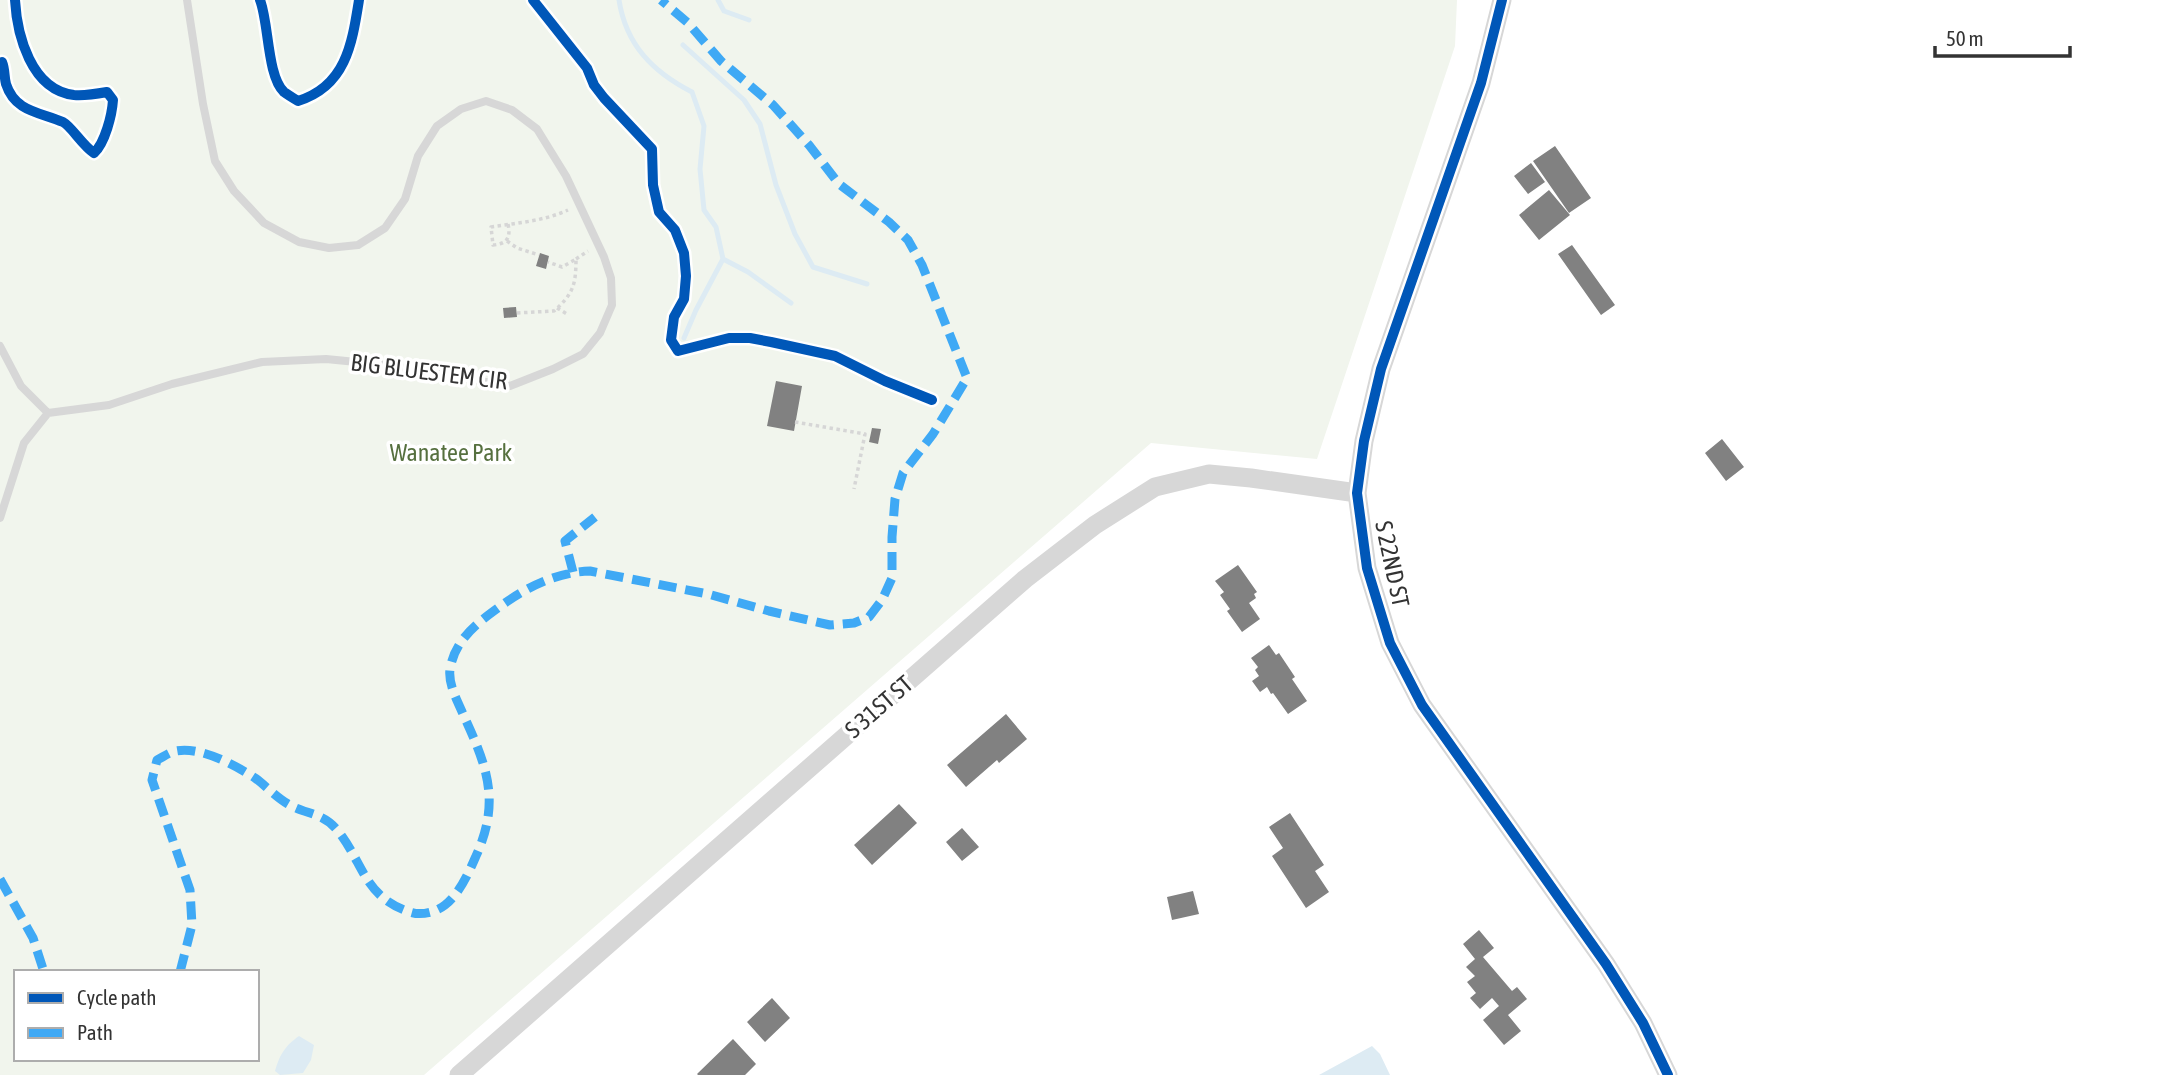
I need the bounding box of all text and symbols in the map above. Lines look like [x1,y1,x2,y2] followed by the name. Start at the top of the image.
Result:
[1935,14,2070,58] scale bar
[1946,26,1984,50] text: 50 m
[349,348,509,395] street label: BIG BLUESTEM CIR
[390,439,513,466] park label: Wanatee Park
[1370,518,1415,610] street label: S 22ND ST
[839,670,918,743] street label: S 31ST ST
[14,970,259,1061] legend
[77,985,156,1009] text: Cycle path
[77,1020,113,1044] text: Path

